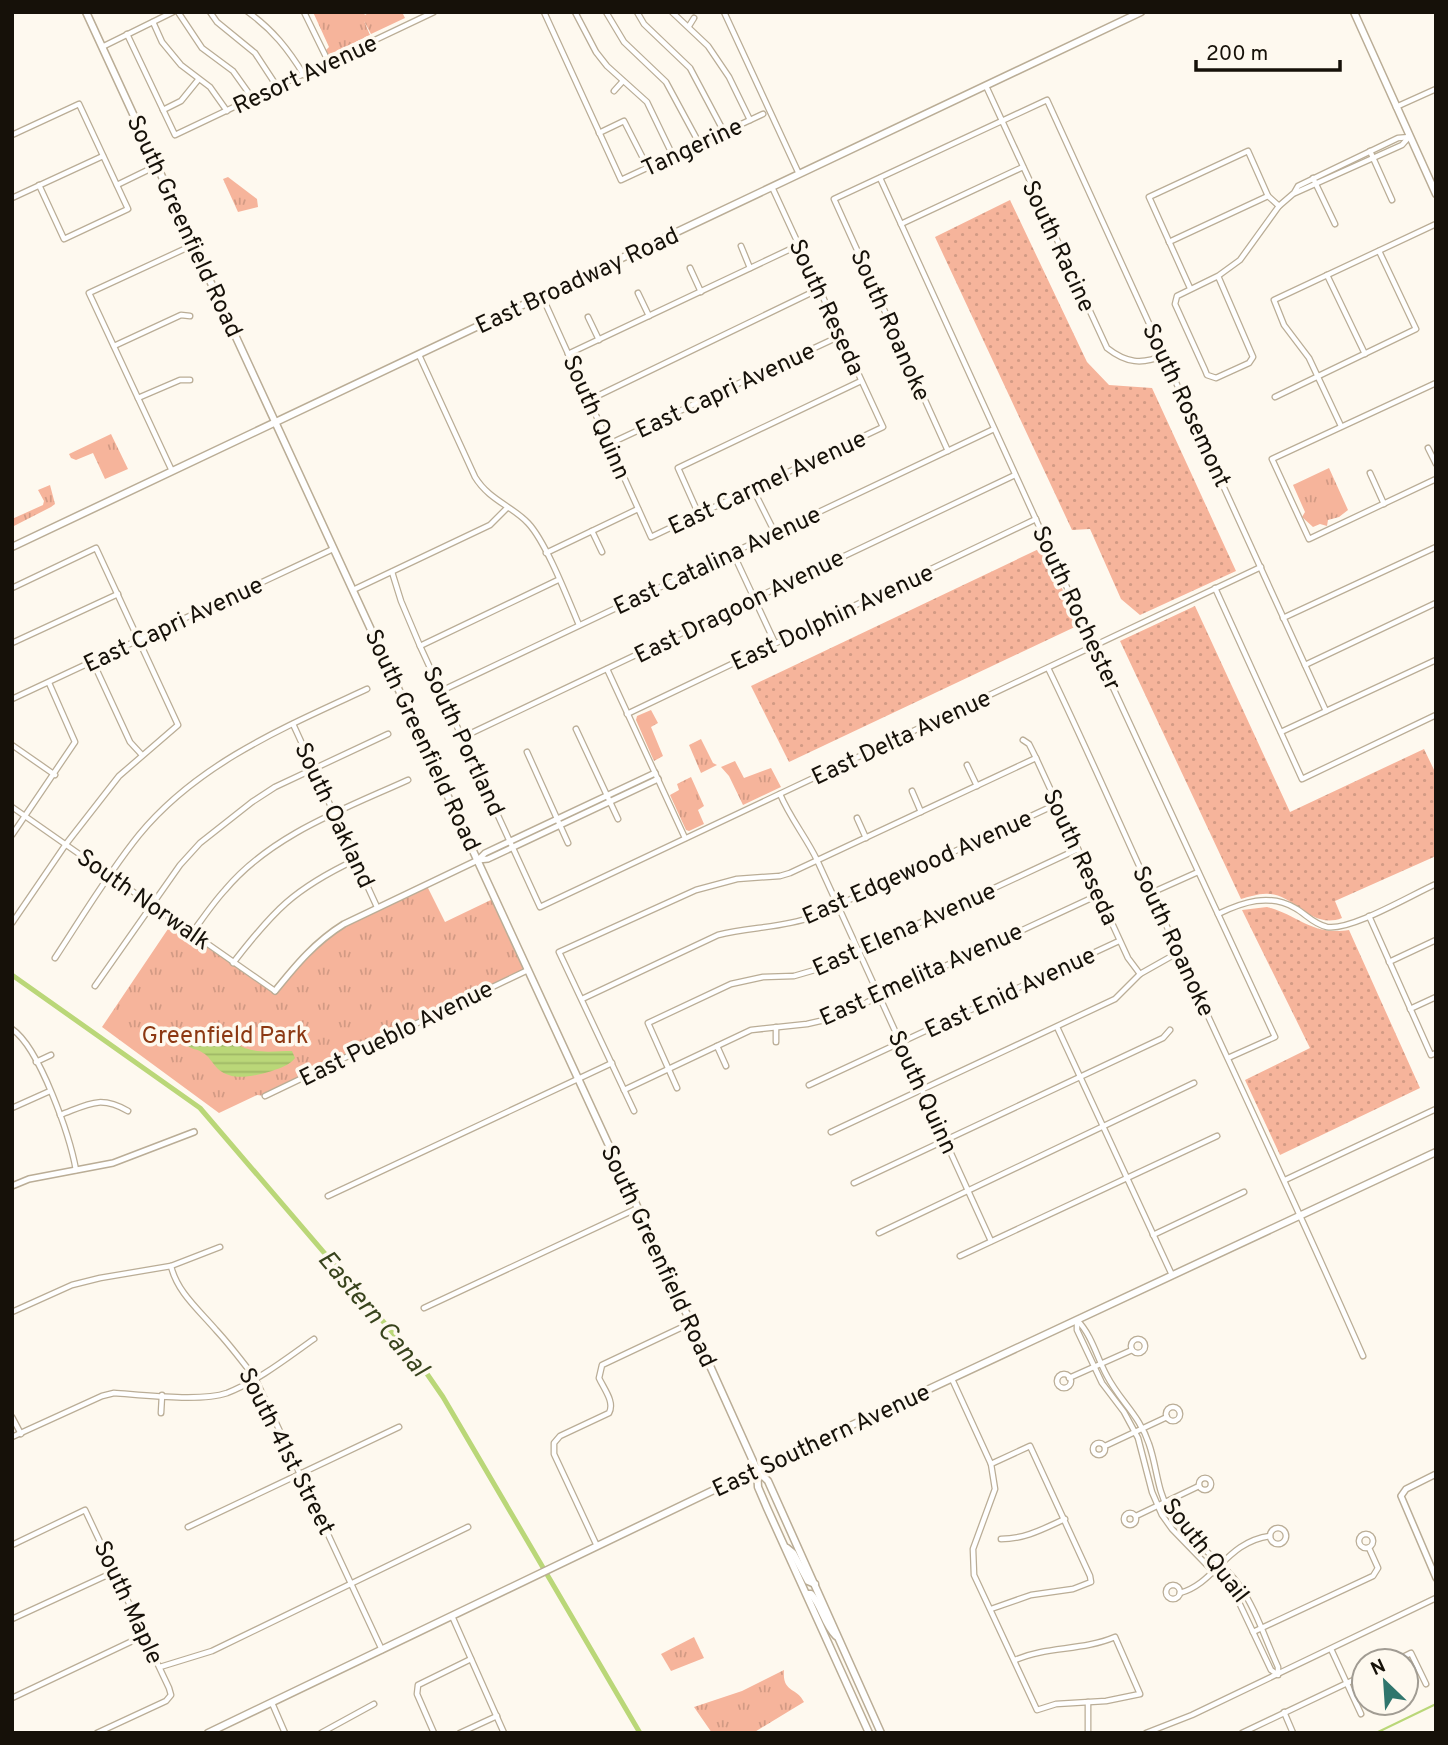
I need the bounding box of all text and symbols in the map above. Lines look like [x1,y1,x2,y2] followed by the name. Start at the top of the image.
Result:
[1196,28,1340,72] scale bar
[229,29,383,122] street label: Resort Avenue
[1206,41,1268,68] text: 200 m
[118,111,248,343] street label: South Greenfield Road
[638,112,748,185] street label: Tangerine
[1014,176,1101,318] street label: South Racine
[471,222,684,342] street label: East Broadway Road
[781,235,870,381] street label: South Reseda
[842,245,936,406] street label: South Roanoke
[1134,319,1236,493] street label: South Rosemont
[631,337,820,447] street label: East Capri Avenue
[554,351,636,485] street label: South Quinn
[664,425,872,543] street label: East Carmel Avenue
[609,501,826,623] street label: East Catalina Avenue
[1024,522,1127,696] street label: South Rochester
[630,544,850,672] street label: East Dragoon Avenue
[727,559,939,679] street label: East Dolphin Avenue
[79,571,268,681] street label: East Capri Avenue
[356,625,486,857] street label: South Greenfield Road
[414,662,510,822] street label: South Portland
[807,684,996,793] street label: East Delta Avenue
[286,738,380,894] street label: South Oakland
[1035,785,1124,931] street label: South Reseda
[798,805,1037,933] street label: East Edgewood Avenue
[70,843,216,958] street label: South Norwalk
[1124,862,1220,1022] street label: South Roanoke
[808,877,1001,985] street label: East Elena Avenue
[816,918,1028,1034] street label: East Emelita Avenue
[921,941,1101,1046] street label: East Enid Avenue
[295,975,499,1095] street label: East Pueblo Avenue
[141,1022,309,1052] park label: Greenfield Park
[879,1026,963,1159] street label: South Quinn
[592,1141,722,1373] street label: South Greenfield Road
[309,1244,436,1386] water label: Eastern Canal
[230,1363,340,1541] street label: South 41st Street
[708,1378,935,1505] street label: East Southern Avenue
[1154,1493,1255,1610] street label: South Quail
[86,1536,169,1669] street label: South Maple
[1350,1647,1420,1717] north arrow
[1367,1655,1390,1682] text: N

